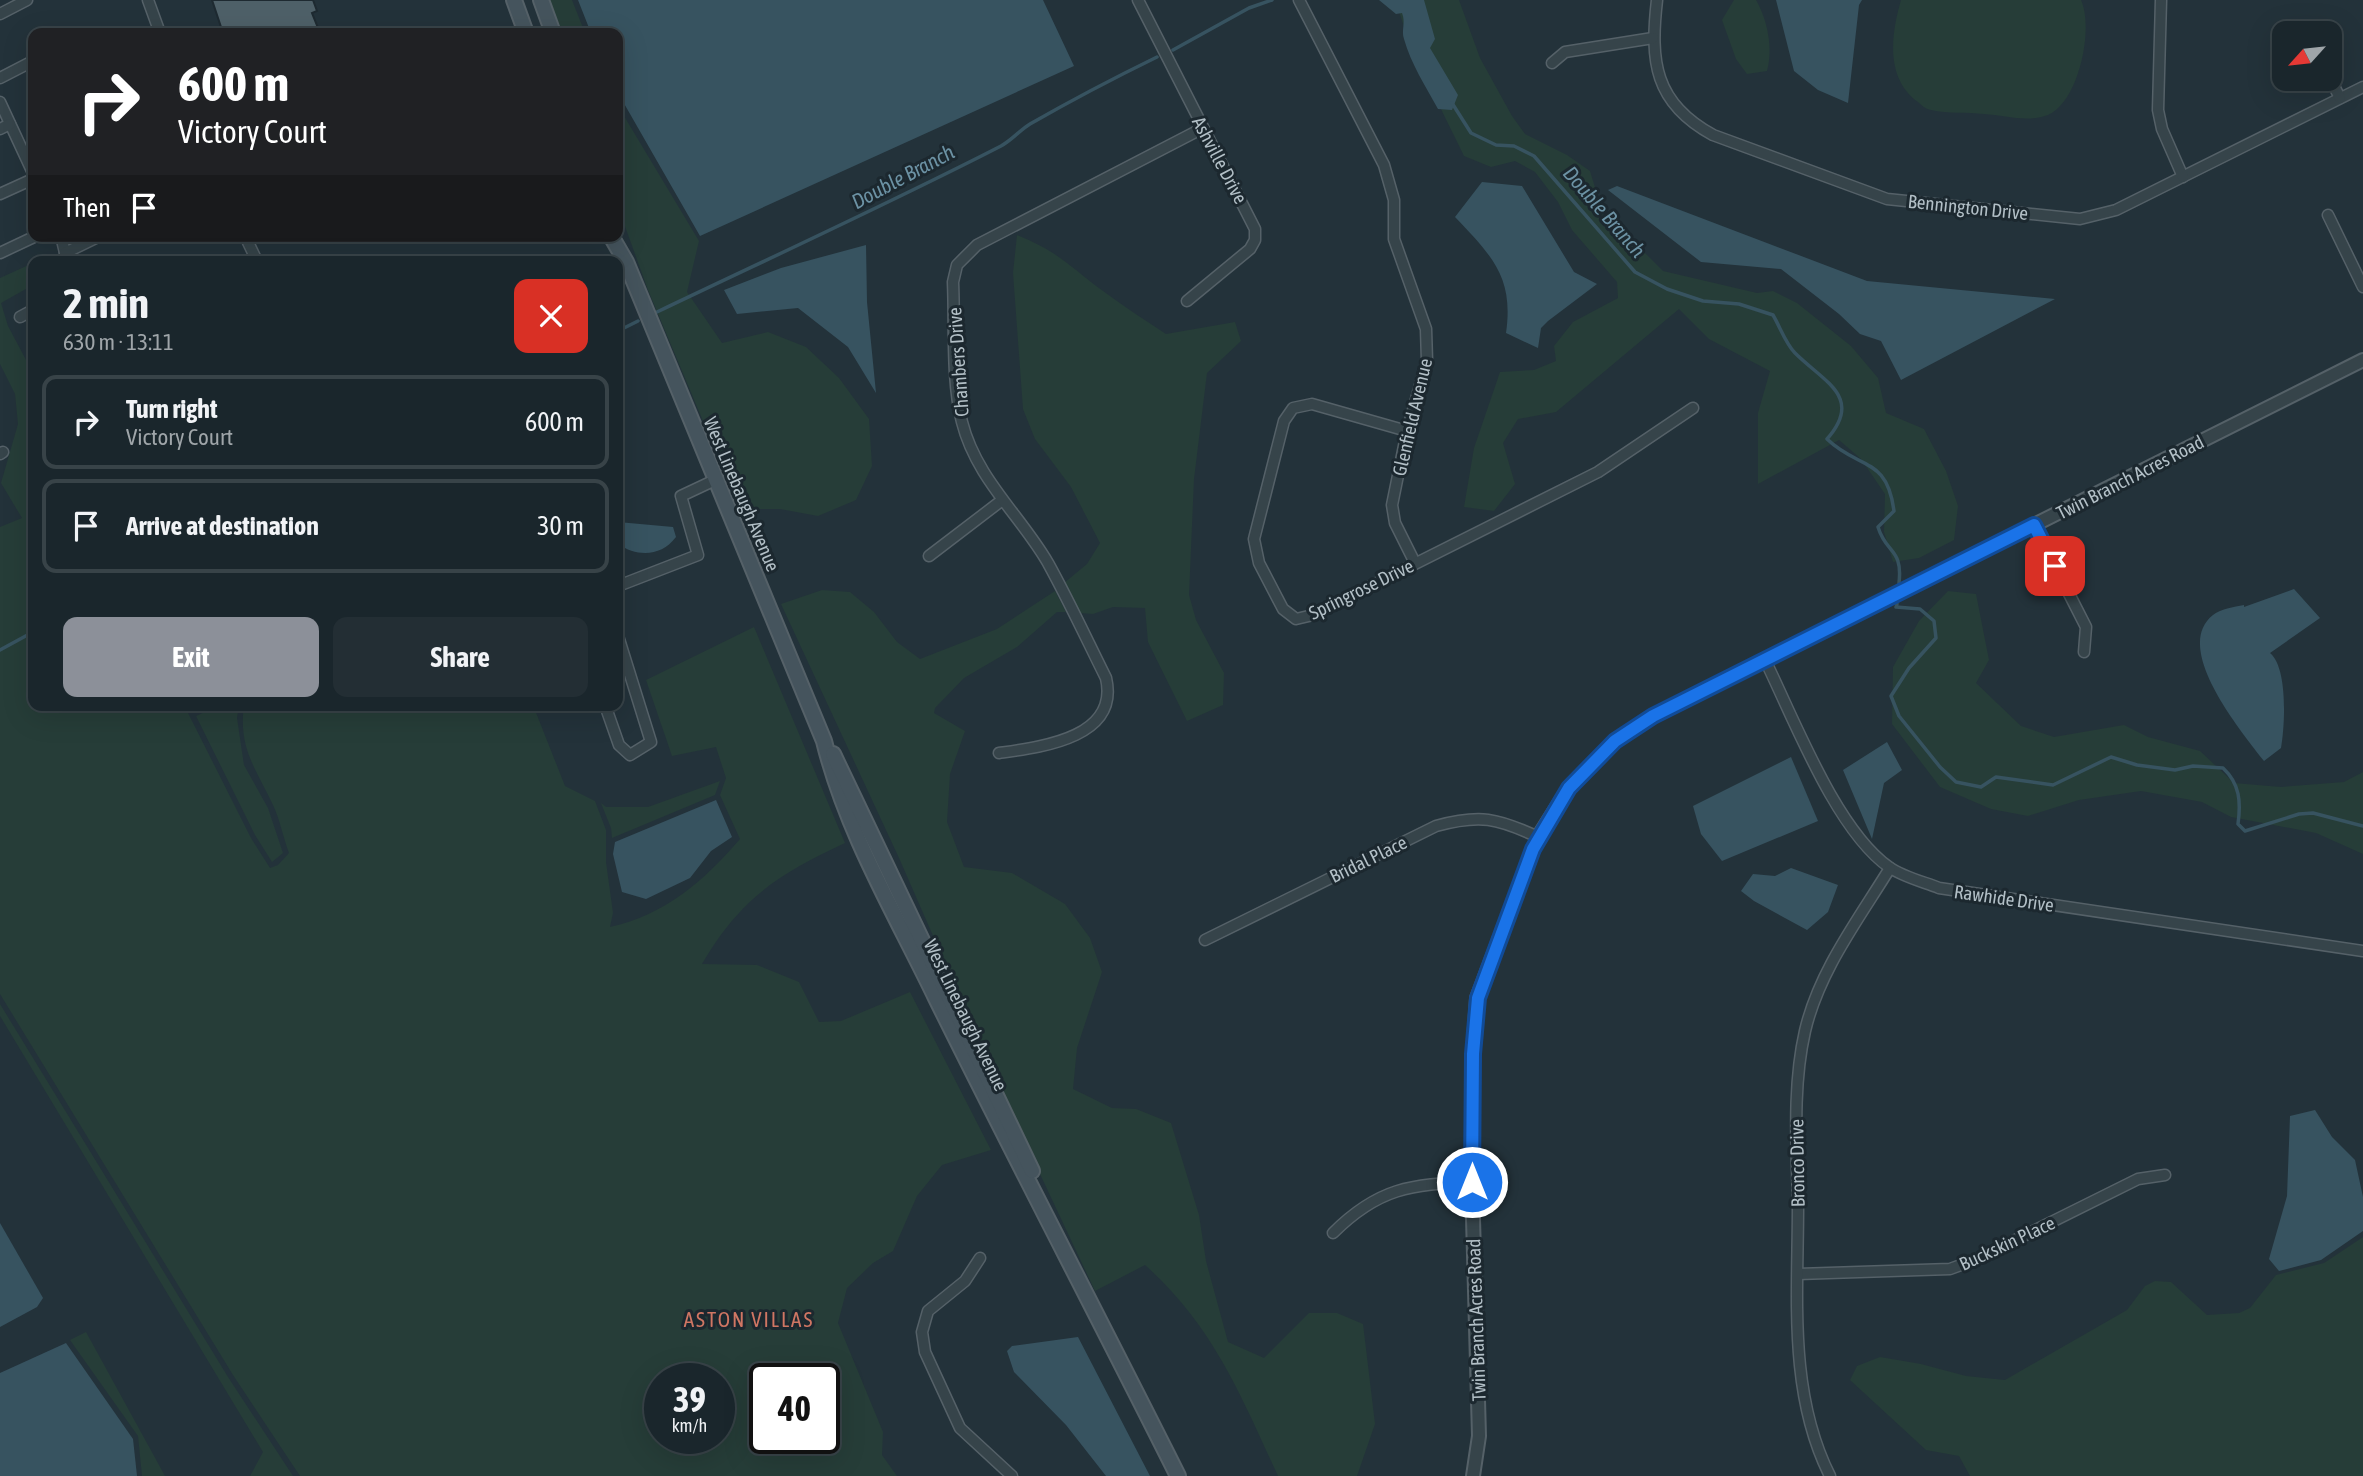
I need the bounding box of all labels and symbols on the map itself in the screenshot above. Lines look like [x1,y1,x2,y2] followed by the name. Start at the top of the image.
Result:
[2272,21,2342,91] north arrow
[1188,113,1252,207] street label: Ashville Drive
[847,139,958,213] water label: Double Branch
[1559,161,1651,262] water label: Double Branch
[1907,190,2029,224] street label: Bennington Drive
[943,307,973,417] street label: Chambers Drive
[1388,356,1436,478] street label: Glenfield Avenue
[699,413,785,575] street label: West Linebaugh Avenue
[2053,430,2207,524] street label: Twin Branch Acres Road
[2025,536,2085,596] pin
[1305,554,1417,624] street label: Springrose Drive
[1326,831,1410,887] street label: Bridal Place
[1953,880,2055,916] street label: Rawhide Drive
[920,936,1012,1094] street label: West Linebaugh Avenue
[1785,1119,1809,1207] street label: Bronco Drive
[1435,1145,1509,1219] position arrow
[1956,1211,2058,1275] street label: Buckskin Place
[1462,1238,1490,1402] street label: Twin Branch Acres Road
[684,1307,814,1331] district label: ASTON VILLAS
[749,1363,840,1454] speed limit sign: 40

